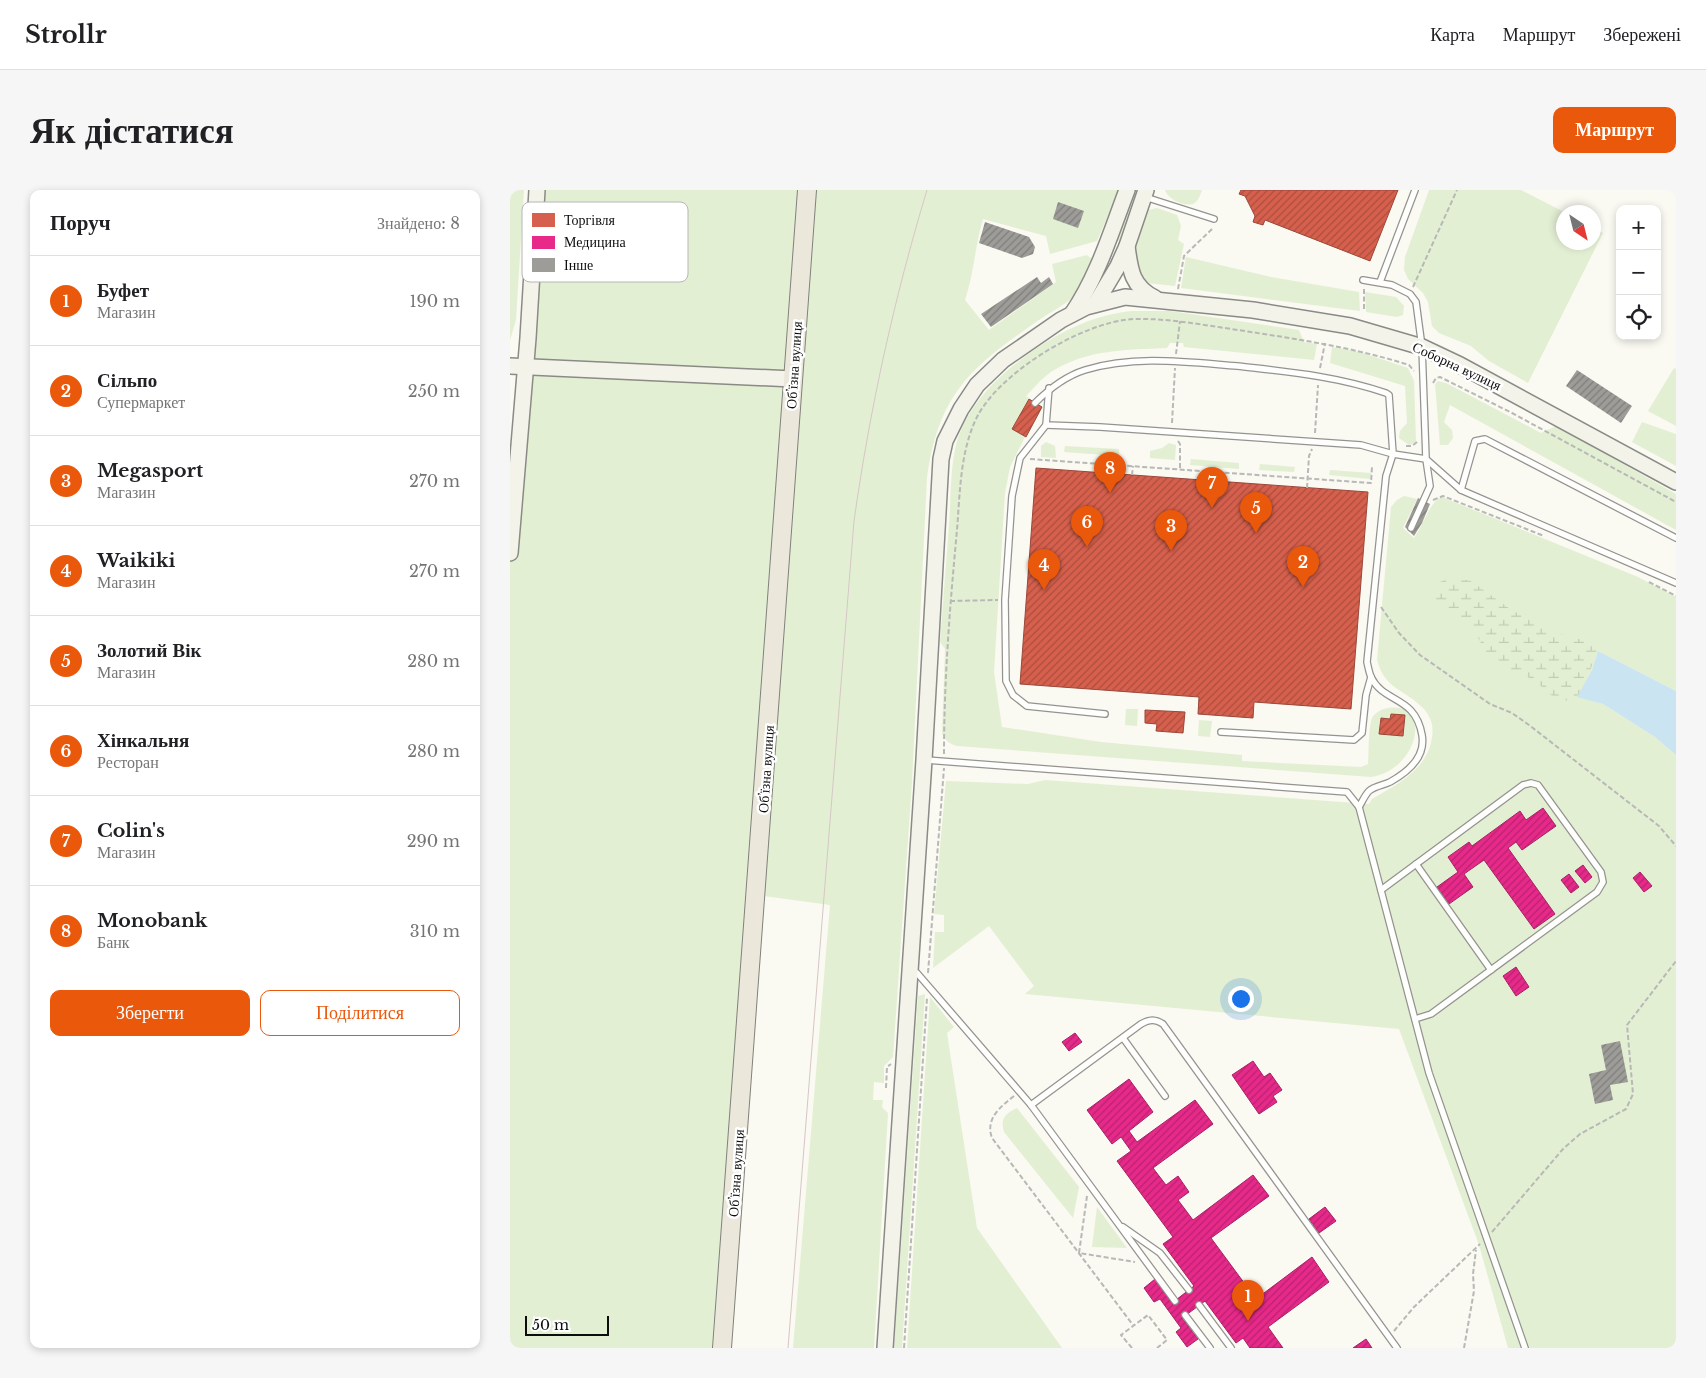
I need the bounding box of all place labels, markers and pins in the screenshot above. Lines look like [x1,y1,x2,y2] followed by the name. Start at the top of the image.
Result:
[1094,452,1126,493] pin: 8
[1196,467,1228,508] pin: 7
[1240,492,1272,533] pin: 5
[1071,506,1103,547] pin: 6
[1155,510,1187,551] pin: 3
[1287,546,1319,587] pin: 2
[1028,549,1060,590] pin: 4
[1232,1280,1264,1321] pin: 1

